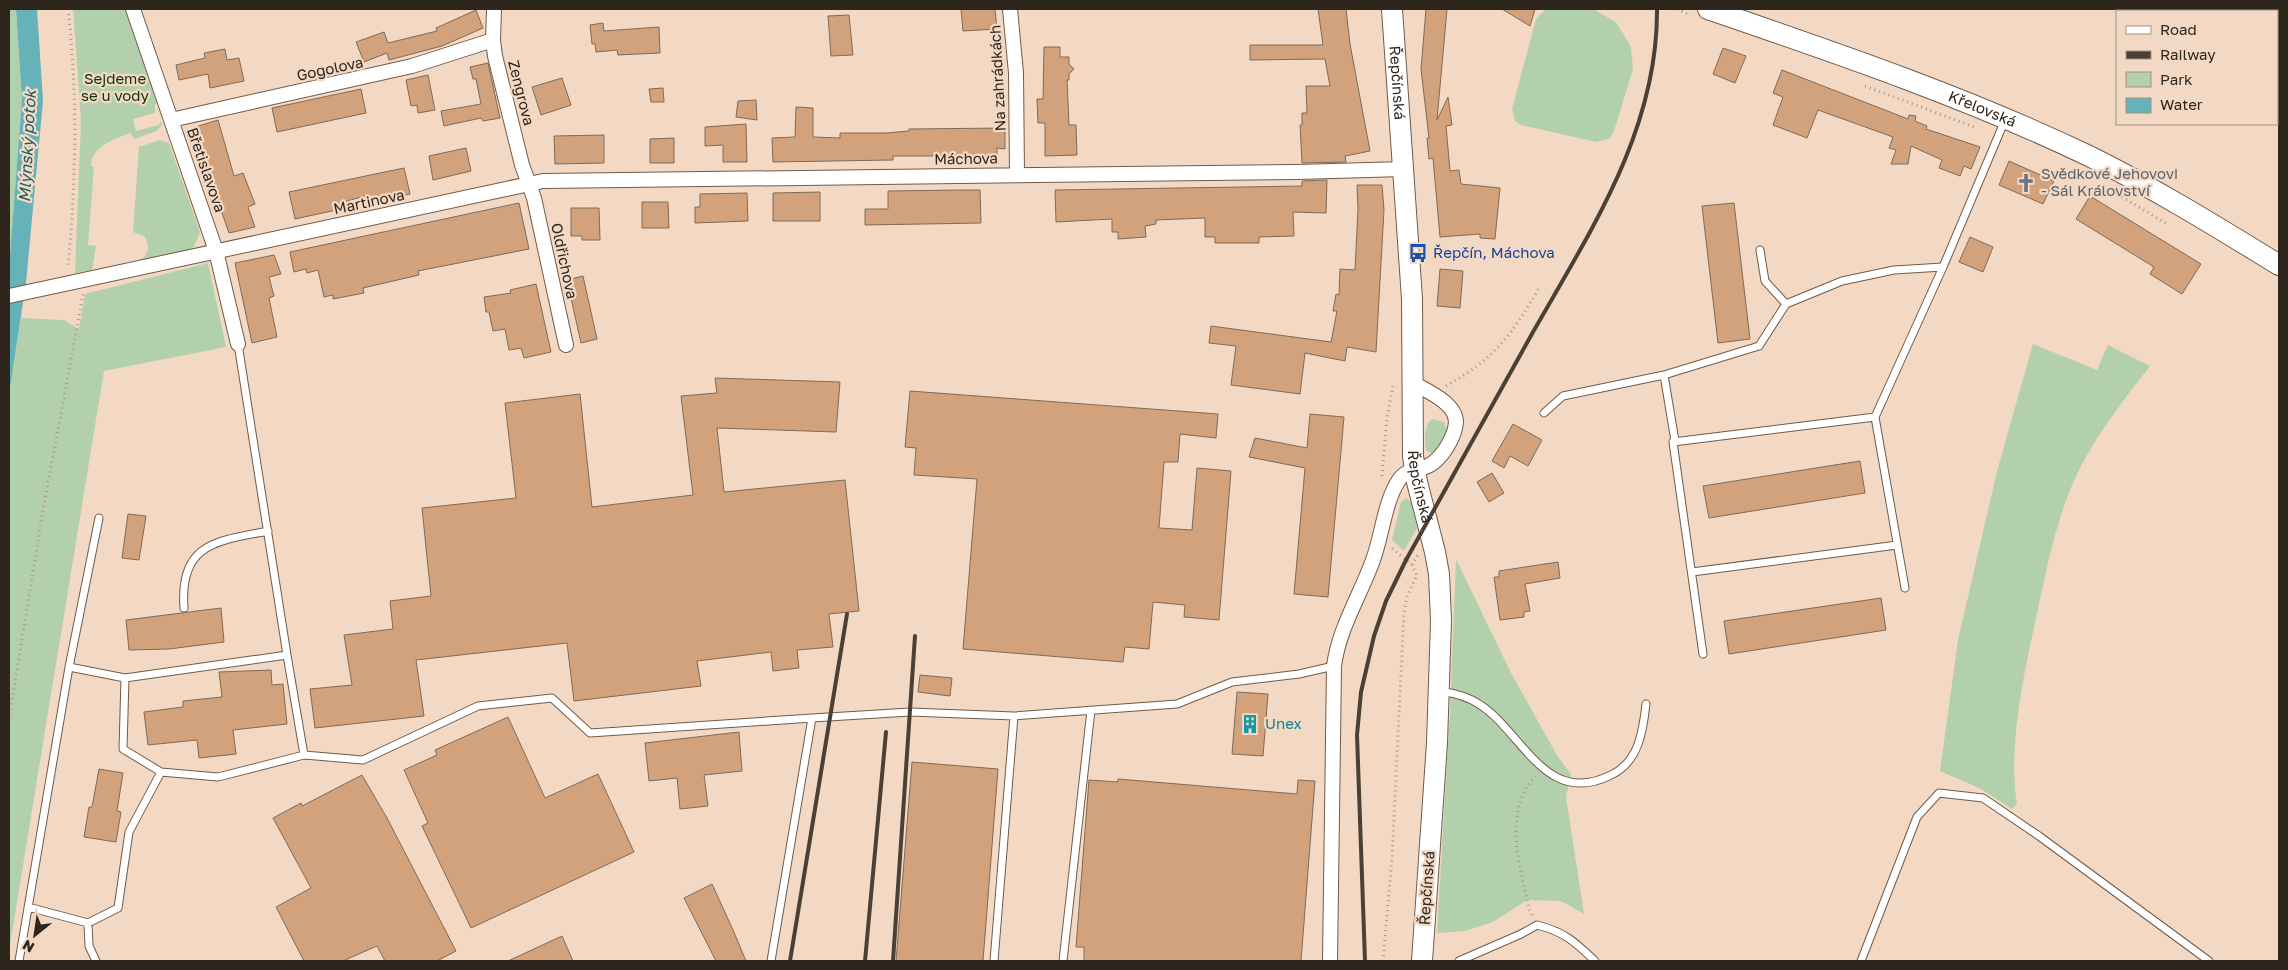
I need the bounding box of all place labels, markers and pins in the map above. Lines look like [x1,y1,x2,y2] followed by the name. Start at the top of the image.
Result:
[2041,164,2178,199] place label: Svědkové Jehovovi - Sál Království
[2015,172,2037,194] church icon: Svědkové Jehovovi - Sál Království
[1407,242,1429,264] bus stop icon: Řepčín, Máchova
[1433,243,1555,261] place label: Řepčín, Máchova
[1239,713,1261,735] building icon: Unex
[1265,714,1302,732] place label: Unex

